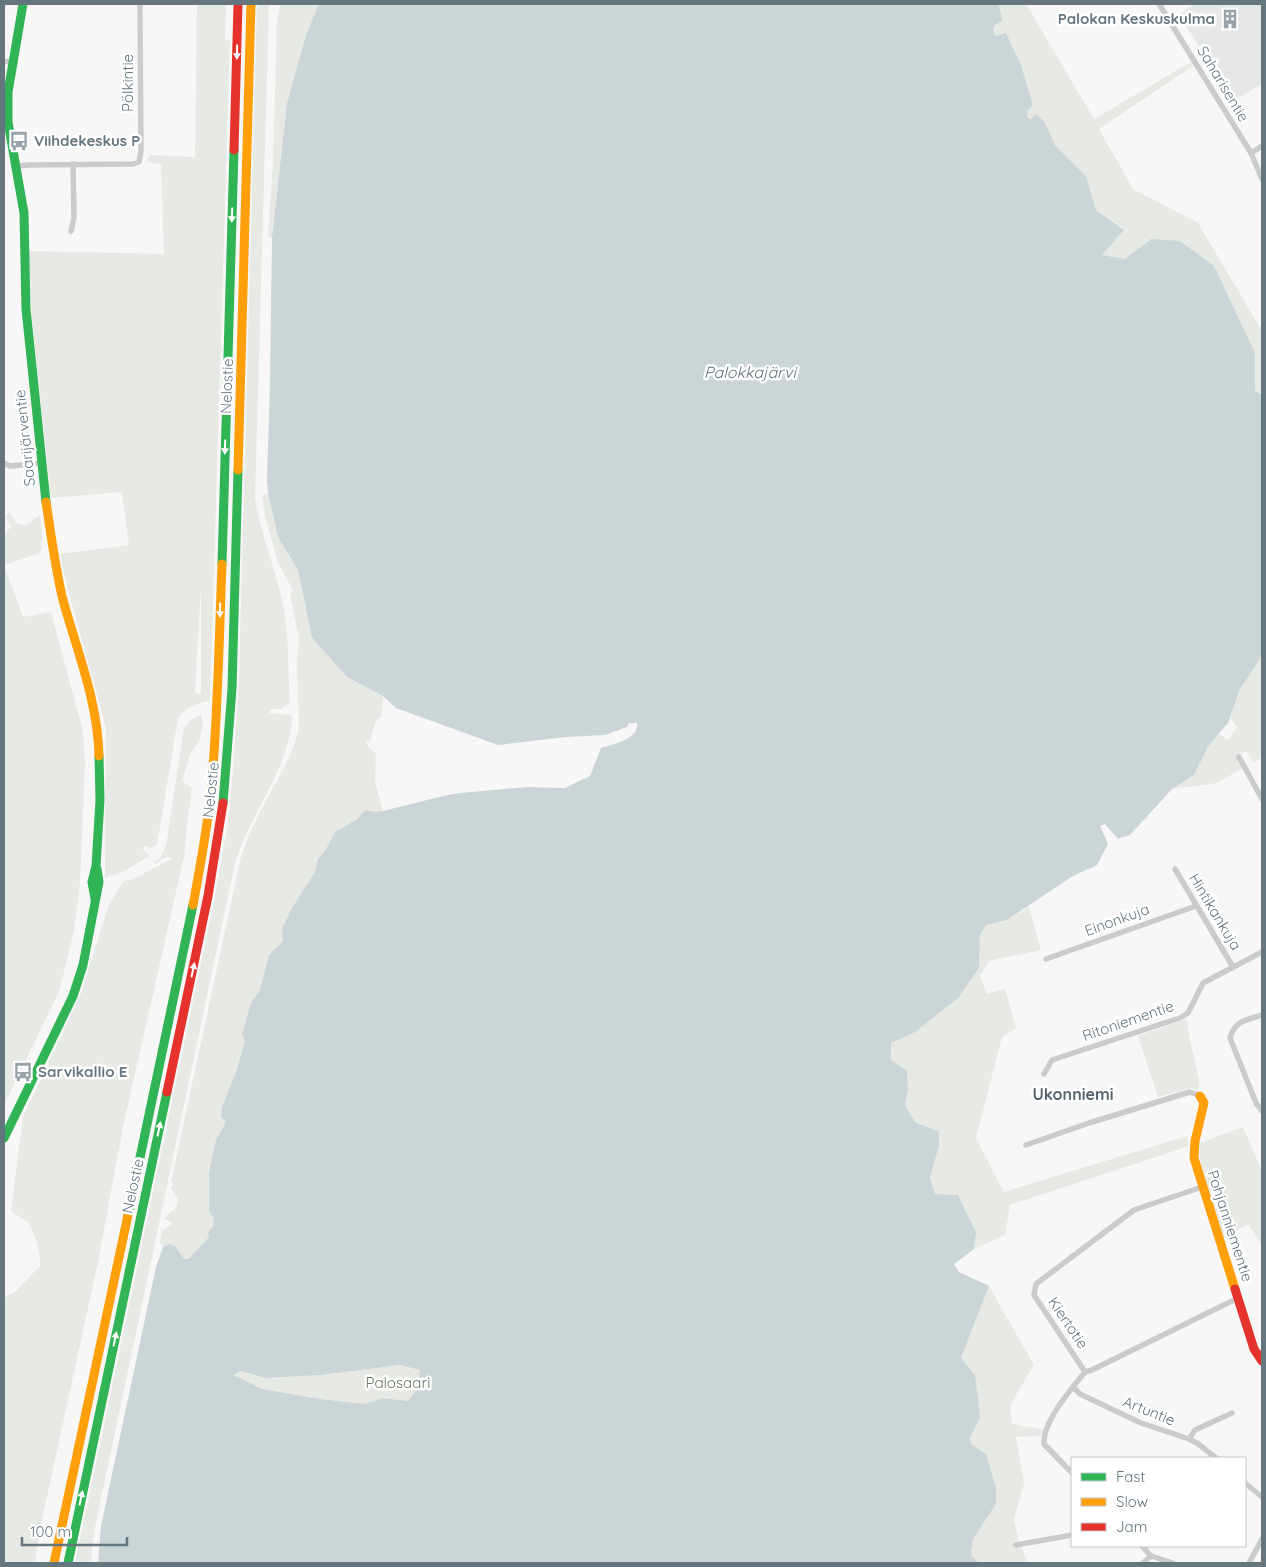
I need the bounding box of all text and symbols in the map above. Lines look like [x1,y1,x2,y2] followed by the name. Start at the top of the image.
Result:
[1219,8,1241,30] building icon: Palokan Keskuskulma
[1058,9,1215,28] place label: Palokan Keskuskulma
[1193,42,1253,125] street label: Saharisentie
[233,45,241,61] one-way arrow
[118,54,137,112] street label: Pölkintie
[8,130,30,152] bus stop icon: Viihdekeskus P
[34,131,140,150] place label: Viihdekeskus P
[228,207,236,223] one-way arrow
[216,358,237,414] street label: Nelostie
[704,362,798,382] water label: Palokkajärvi
[10,389,39,487] street label: Saarijärventie
[221,440,229,456] one-way arrow
[216,602,224,618] one-way arrow
[198,761,223,819] street label: Nelostie
[1185,870,1246,954] street label: Hintikankuja
[1082,899,1152,940] street label: Einonkuja
[189,962,197,978] one-way arrow
[1080,996,1176,1045] street label: Ritoniementie
[12,1061,34,1083] bus stop icon: Sarvikallio E
[38,1062,127,1081] place label: Sarvikallio E
[1033,1084,1113,1104] district label: Ukonniemi
[155,1122,163,1137] one-way arrow
[117,1157,148,1215] street label: Nelostie
[1203,1168,1257,1284] street label: Pohjanniementie
[1044,1293,1093,1352] street label: Kiertotie
[111,1332,119,1347] one-way arrow
[366,1373,430,1392] park label: Palosaari
[1120,1392,1178,1430] street label: Artuntie
[1071,1457,1246,1547] legend
[1116,1467,1145,1486] text: Fast
[77,1491,85,1506] one-way arrow
[1116,1492,1148,1511] text: Slow
[22,1514,128,1546] scale bar
[1116,1517,1147,1536] text: Jam
[30,1522,71,1541] text: 100 m

